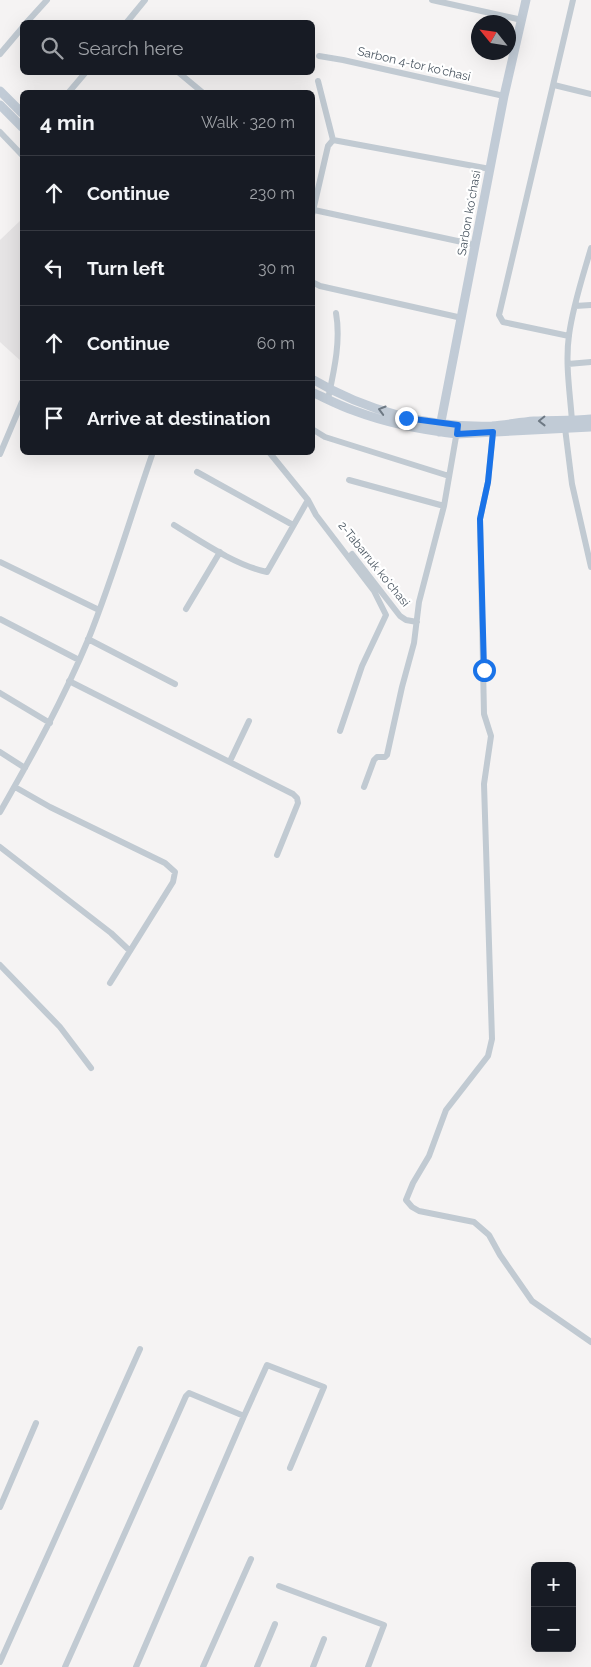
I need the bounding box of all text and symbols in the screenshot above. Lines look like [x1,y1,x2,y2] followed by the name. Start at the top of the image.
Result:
[471,15,516,60] north arrow
[20,20,315,75] search box
[38,34,66,62] icon: search
[78,37,184,59] text: Search here
[356,44,472,84] street label: Sarbon 4-tor koʻchasi
[40,110,95,135] text: 4 min
[201,113,295,132] text: Walk · 320 m
[455,169,483,257] street label: Sarbon koʻchasi
[40,179,68,207] icon: ahead
[87,182,170,204] text: Continue
[250,184,295,203] text: 230 m
[40,254,68,282] icon: left
[87,257,164,279] text: Turn left
[258,259,295,278] text: 30 m
[40,329,68,357] icon: ahead
[87,332,170,354] text: Continue
[257,334,295,353] text: 60 m
[40,404,68,432] icon: arrive
[378,406,386,416] one-way arrow
[87,407,271,429] text: Arrive at destination
[395,407,418,430] route end
[538,416,546,426] one-way arrow
[335,519,413,609] street label: 2-Tabarruk koʻchasi
[473,659,496,682] route start
[531,1562,576,1652] map controls
[531,1562,576,1607] button: +
[531,1607,576,1652] button: −

